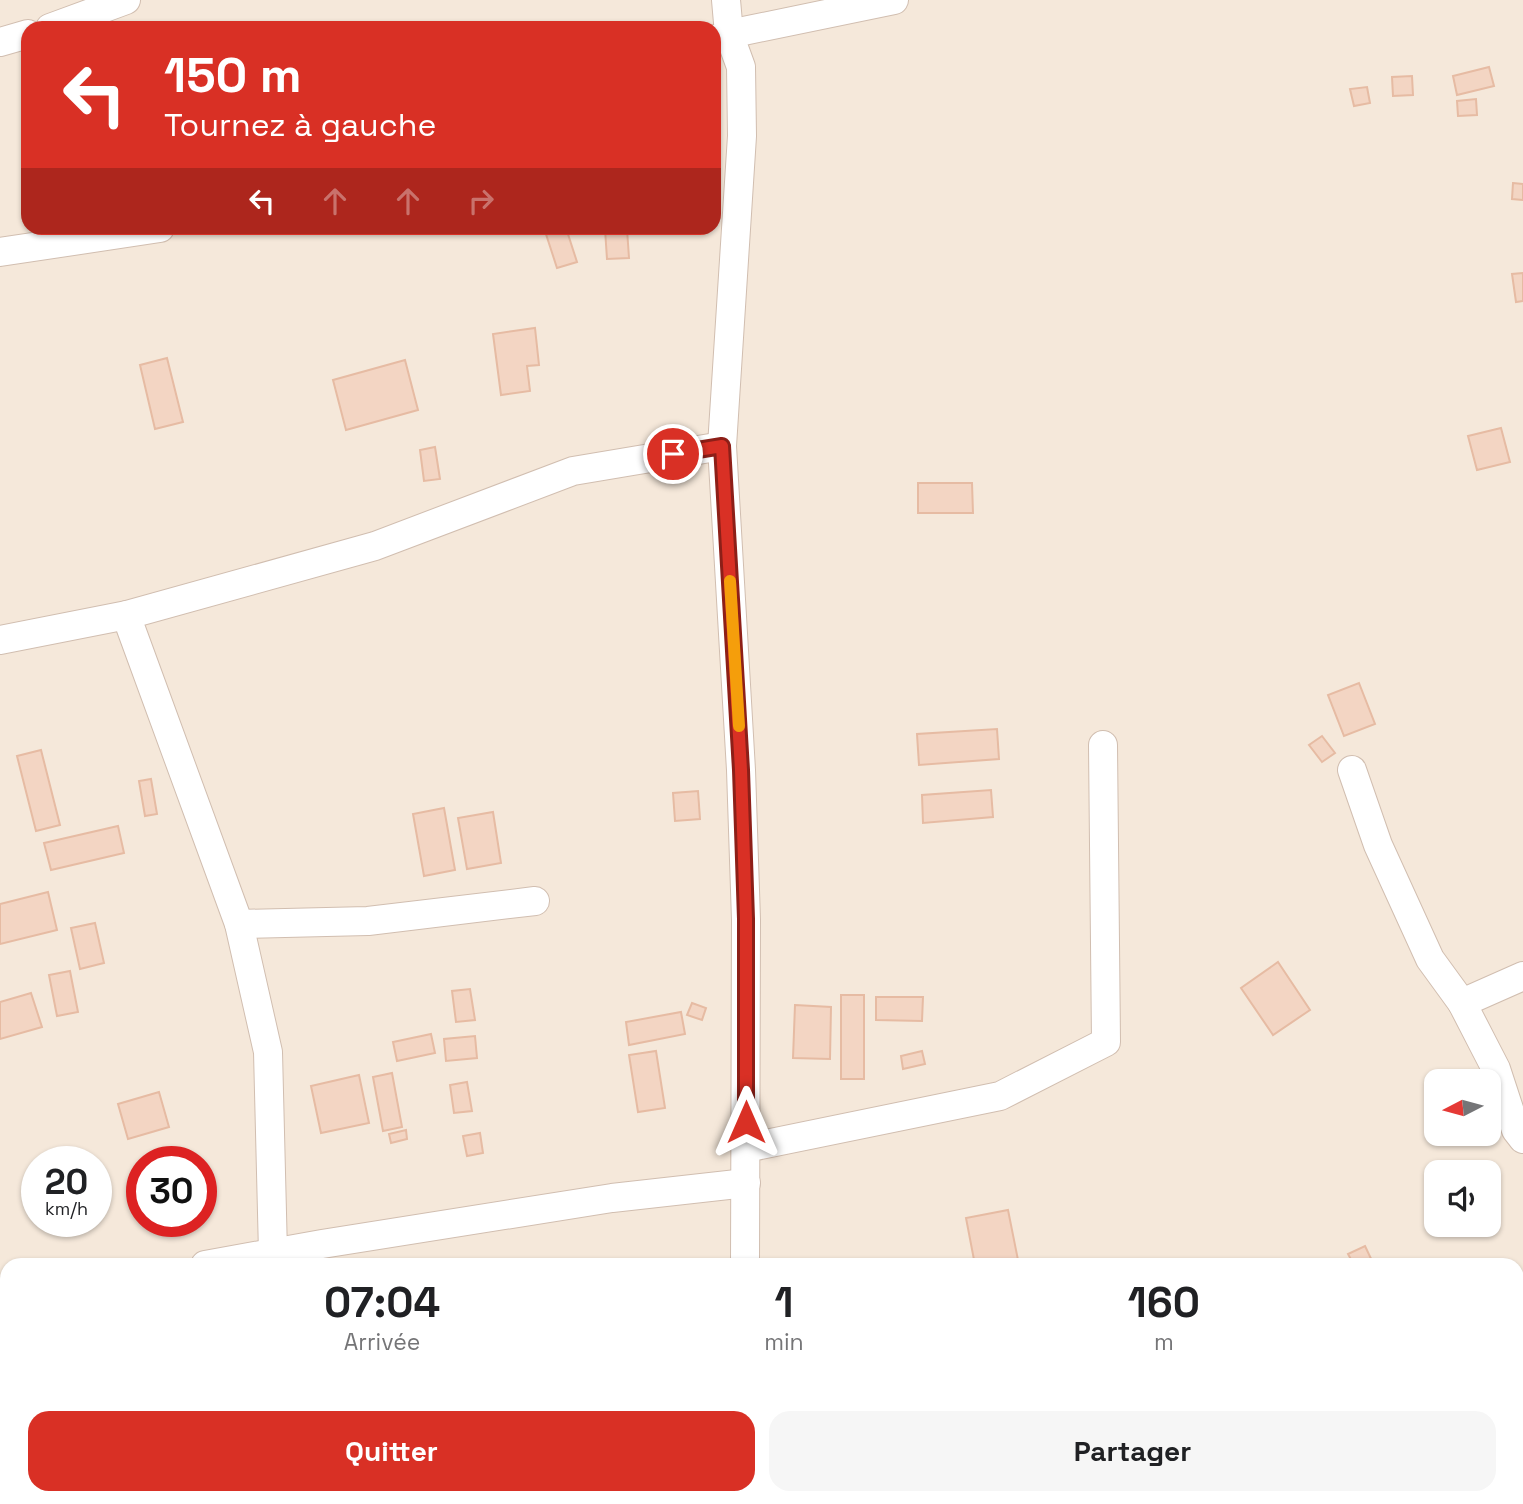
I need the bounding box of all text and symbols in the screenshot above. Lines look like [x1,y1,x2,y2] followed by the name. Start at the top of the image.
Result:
[164,44,302,106] text: 150 m
[49,49,140,140] icon: left
[164,105,436,145] text: Tournez à gauche
[243,182,281,220] icon: left
[316,182,354,220] icon: ahead
[389,182,427,220] icon: ahead
[462,182,500,220] icon: right
[643,424,703,484] pin
[654,435,692,473] icon: arrive
[1424,1069,1502,1146] north arrow
[1424,1069,1501,1237] map controls
[709,1085,783,1159] position arrow
[126,1146,217,1237] speed limit sign: 30
[45,1160,88,1204] text: 20
[1424,1160,1501,1237] button: sound
[45,1197,88,1220] text: km/h
[324,1276,440,1329] text: 07:04
[774,1276,793,1329] text: 1
[1128,1276,1200,1329] text: 160
[344,1327,420,1357] text: Arrivée
[764,1327,804,1357] text: min
[1154,1327,1174,1357] text: m
[28,1411,755,1491] button: Quitter
[769,1411,1496,1491] button: Partager

